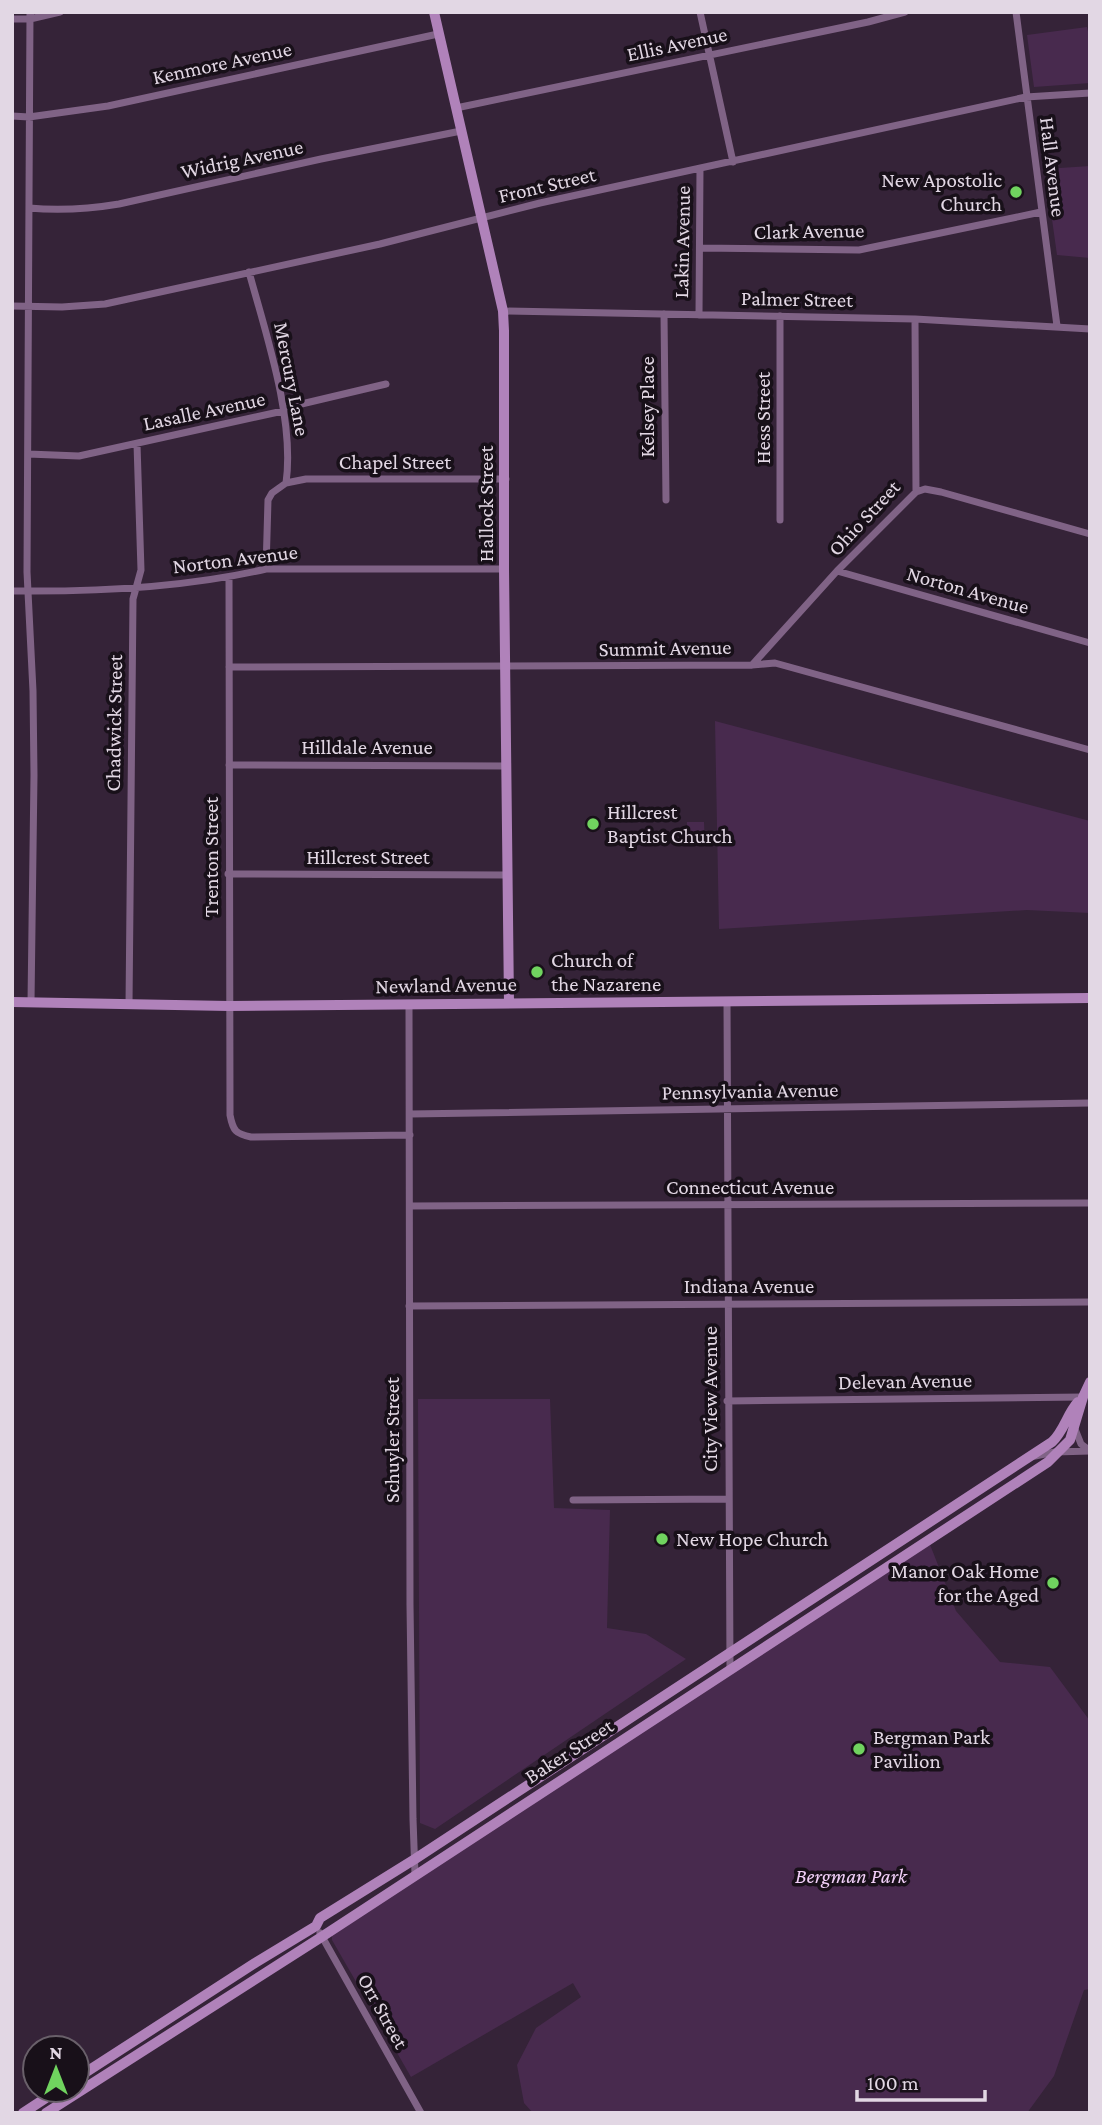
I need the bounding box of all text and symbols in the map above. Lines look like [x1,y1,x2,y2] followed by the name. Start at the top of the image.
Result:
[625,22,729,66] street label: Ellis Avenue
[150,37,294,89] street label: Kenmore Avenue
[1035,116,1071,218] street label: Hall Avenue
[179,134,305,184] street label: Widrig Avenue
[496,162,599,208] street label: Front Street
[881,168,1002,216] place label: New Apostolic Church
[1008,184,1024,200] marker: New Apostolic Church
[669,185,695,299] street label: Lakin Avenue
[753,218,865,244] street label: Clark Avenue
[741,286,854,312] street label: Palmer Street
[269,320,315,438] street label: Mercury Lane
[635,356,659,458] street label: Kelsey Place
[751,371,775,464] street label: Hess Street
[141,386,267,436] street label: Lasalle Avenue
[474,445,498,562] street label: Hallock Street
[339,450,452,474] street label: Chapel Street
[823,475,906,561] street label: Ohio Street
[171,539,299,579] street label: Norton Avenue
[904,561,1032,619] street label: Norton Avenue
[598,635,732,661] street label: Summit Avenue
[101,653,127,792] street label: Chadwick Street
[301,735,433,759] street label: Hilldale Avenue
[199,796,223,917] street label: Trenton Street
[607,800,733,848] place label: Hillcrest Baptist Church
[585,816,601,832] marker: Hillcrest Baptist Church
[306,845,431,869] street label: Hillcrest Street
[551,948,661,996] place label: Church of the Nazarene
[529,964,545,980] marker: Church of the Nazarene
[375,972,517,998] street label: Newland Avenue
[661,1077,839,1105] street label: Pennsylvania Avenue
[666,1175,834,1199] street label: Connecticut Avenue
[684,1274,814,1298] street label: Indiana Avenue
[698,1326,722,1472] street label: City View Avenue
[838,1368,972,1394] street label: Delevan Avenue
[380,1376,404,1503] street label: Schuyler Street
[676,1527,828,1551] place label: New Hope Church
[654,1531,670,1547] marker: New Hope Church
[891,1559,1039,1607] place label: Manor Oak Home for the Aged
[1045,1575,1061,1591] marker: Manor Oak Home for the Aged
[520,1713,619,1789] street label: Baker Street
[873,1725,990,1773] place label: Bergman Park Pavilion
[851,1741,867,1757] marker: Bergman Park Pavilion
[795,1864,908,1888] park label: Bergman Park
[353,1969,414,2054] street label: Orr Street
[21,2034,91,2104] north arrow
[50,2042,63,2063] text: N
[857,2058,985,2102] scale bar
[867,2071,919,2095] text: 100 m

